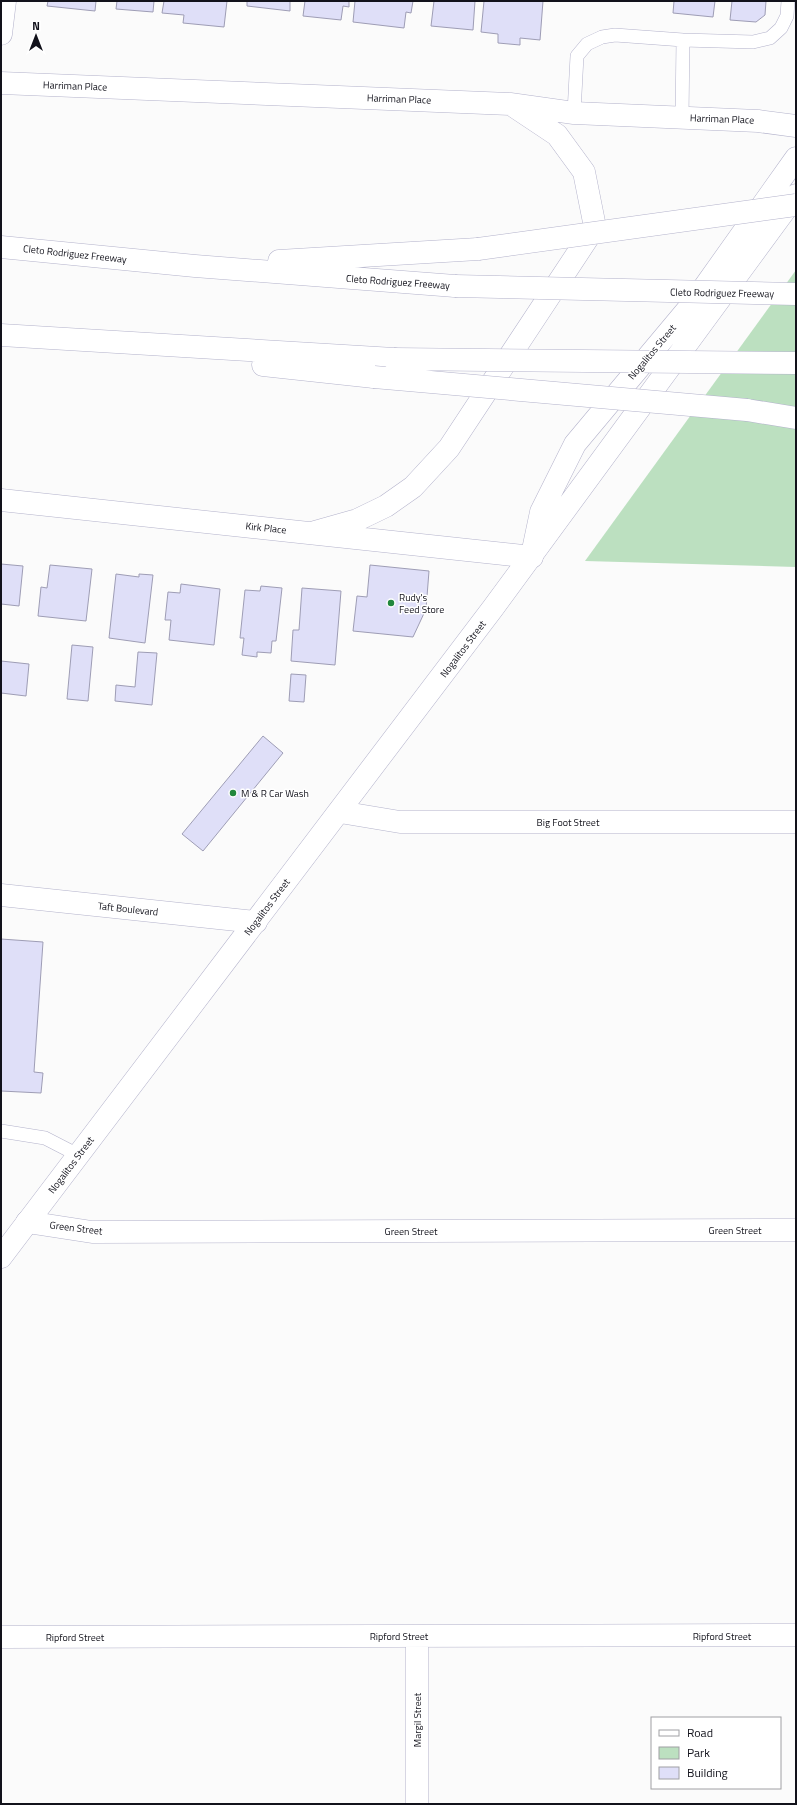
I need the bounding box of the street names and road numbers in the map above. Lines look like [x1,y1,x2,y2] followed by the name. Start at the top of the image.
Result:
[43,77,107,95] street label: Harriman Place
[367,90,431,108] street label: Harriman Place
[690,110,754,128] street label: Harriman Place
[22,241,128,267] street label: Cleto Rodriguez Freeway
[346,271,451,293] street label: Cleto Rodriguez Freeway
[670,285,774,301] street label: Cleto Rodriguez Freeway
[624,321,680,383] street label: Nogalitos Street
[245,518,287,538] street label: Kirk Place
[437,617,490,681] street label: Nogalitos Street
[537,815,600,830] street label: Big Foot Street
[241,875,294,939] street label: Nogalitos Street
[97,898,159,920] street label: Taft Boulevard
[45,1133,98,1197] street label: Nogalitos Street
[49,1217,104,1239] street label: Green Street
[709,1223,762,1238] street label: Green Street
[385,1224,438,1239] street label: Green Street
[370,1629,429,1644] street label: Ripford Street
[693,1629,752,1644] street label: Ripford Street
[46,1630,105,1645] street label: Ripford Street
[410,1692,425,1747] street label: Margil Street

